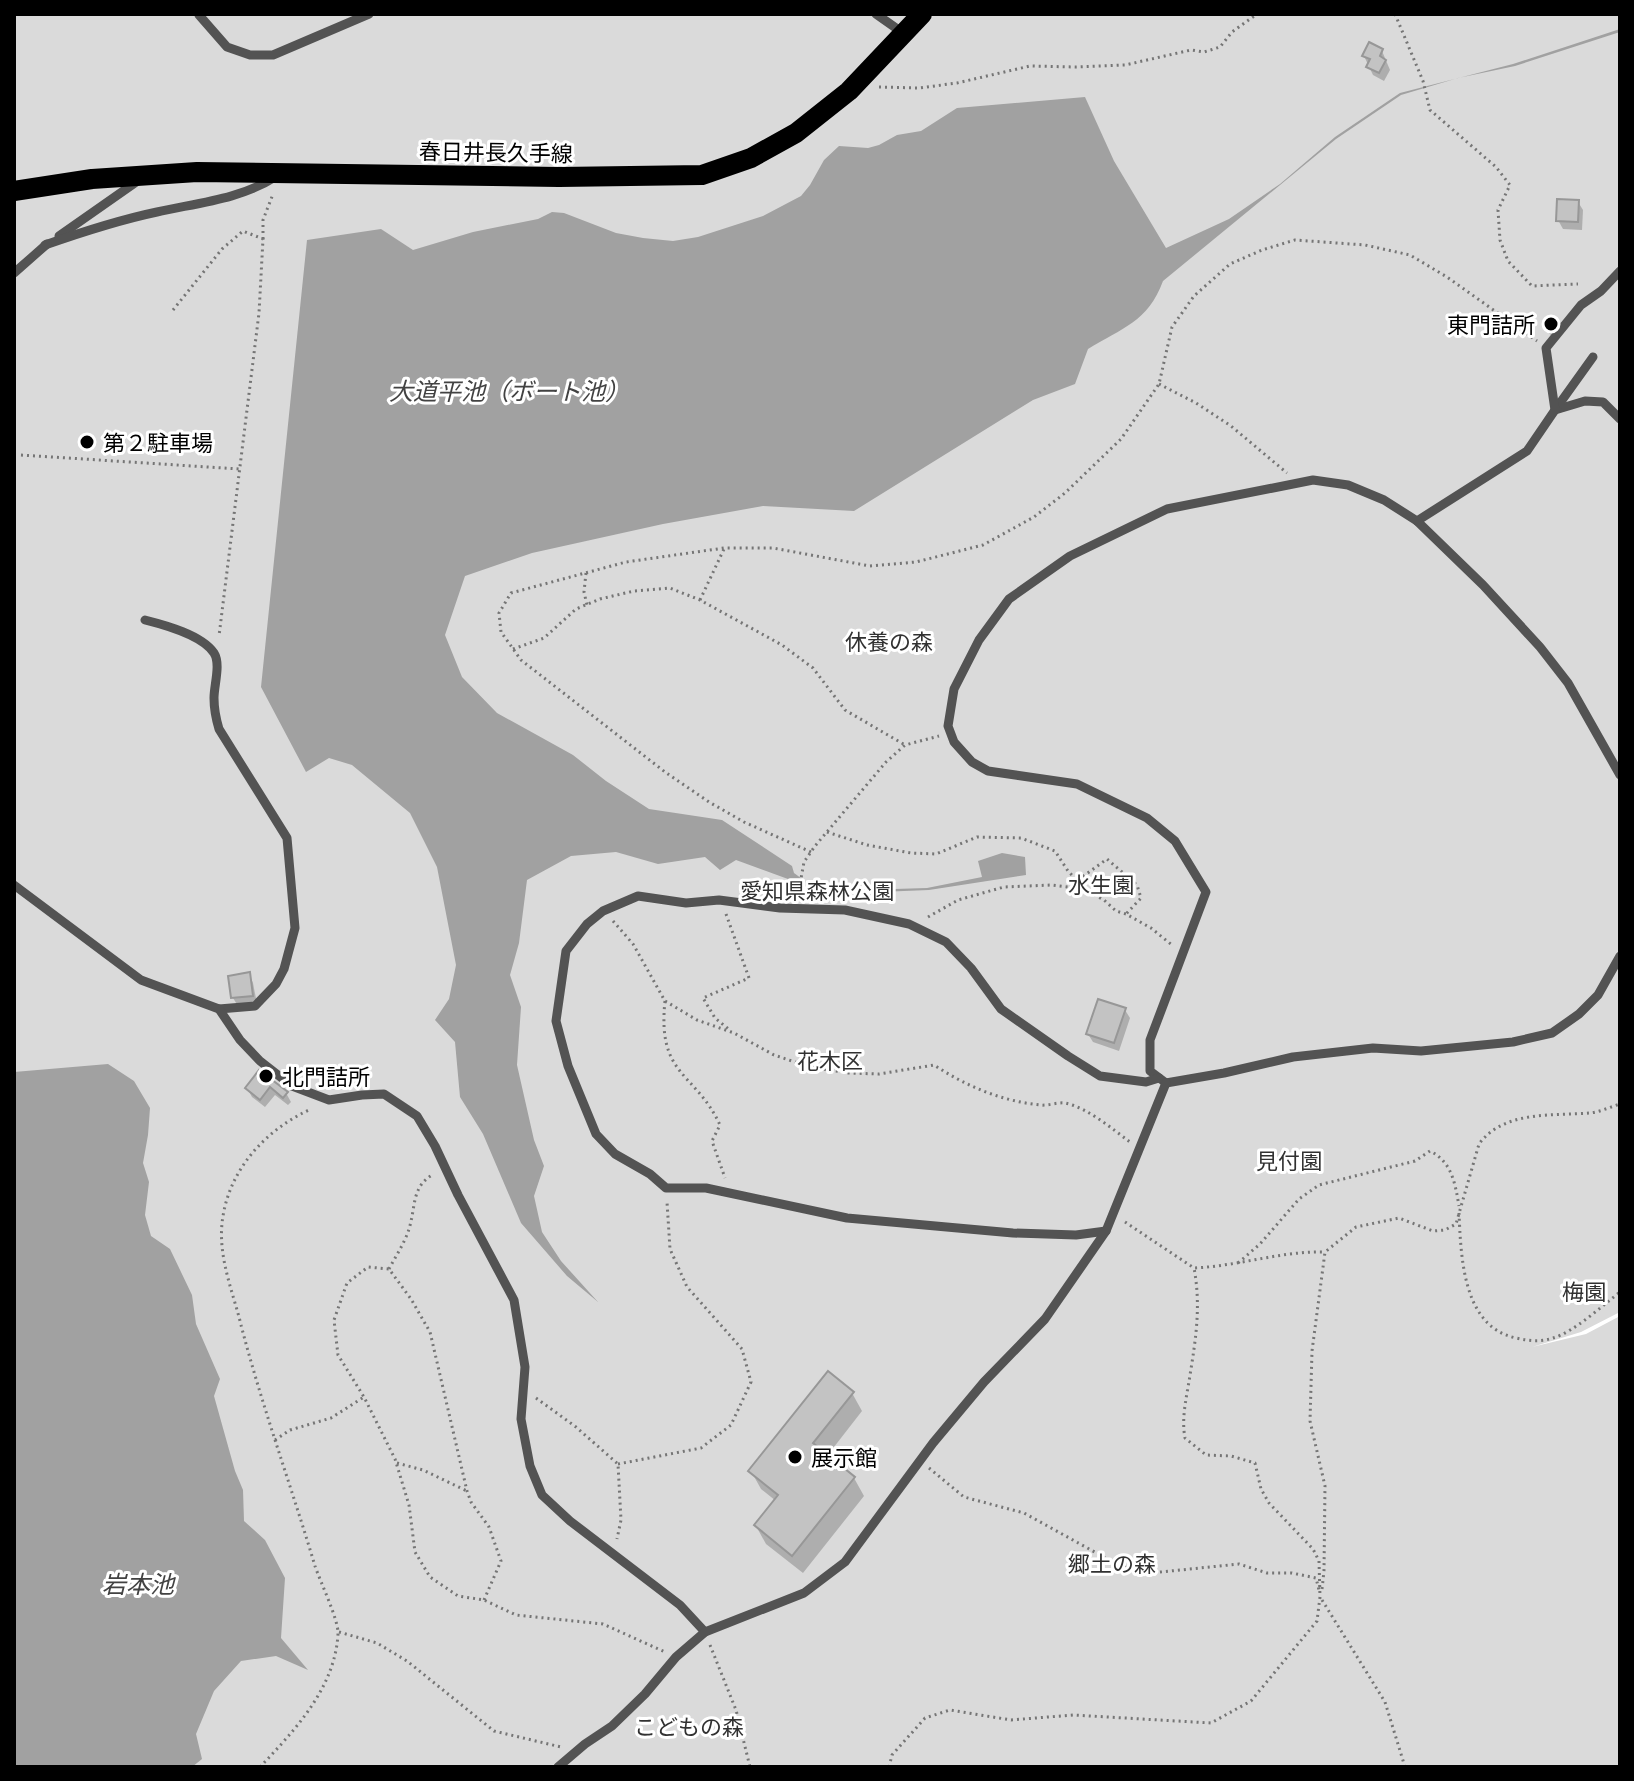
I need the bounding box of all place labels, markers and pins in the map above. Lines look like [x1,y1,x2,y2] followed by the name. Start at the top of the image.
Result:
[1447,312,1535,337] place label: 東門詰所
[1542,315,1560,333] marker: 東門詰所
[103,430,213,455] place label: 第２駐車場
[78,433,96,451] marker: 第２駐車場
[282,1064,370,1089] place label: 北門詰所
[257,1067,275,1085] marker: 北門詰所
[811,1445,877,1470] place label: 展示館
[786,1448,804,1466] marker: 展示館

